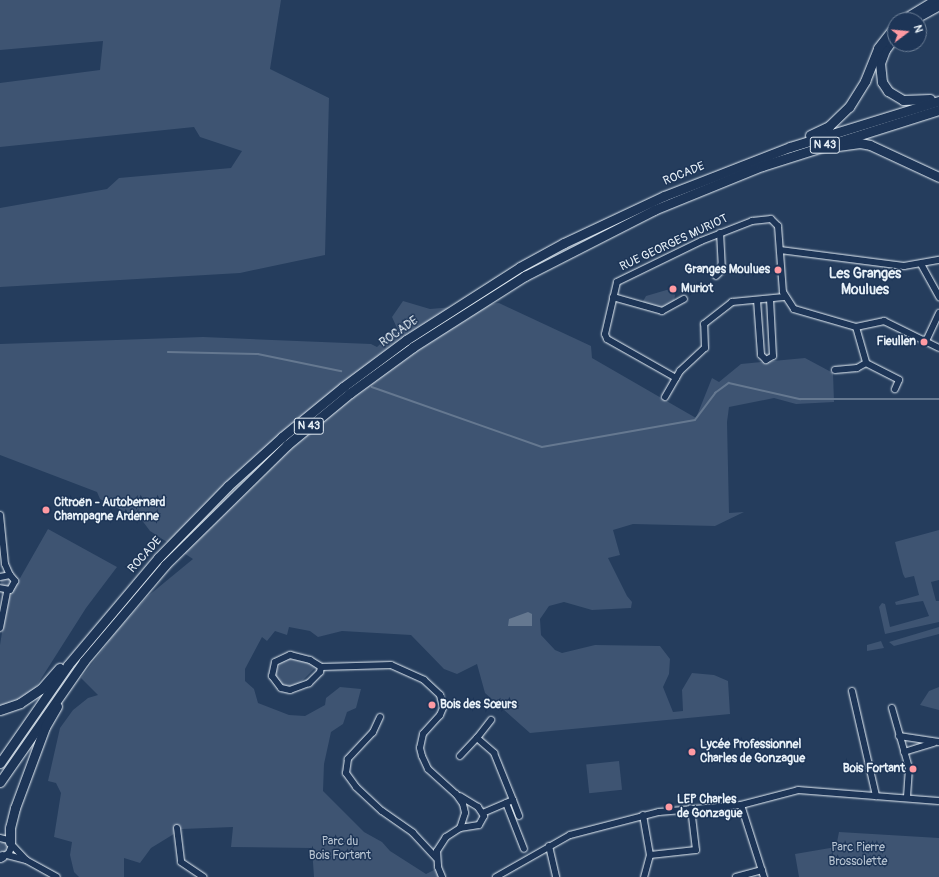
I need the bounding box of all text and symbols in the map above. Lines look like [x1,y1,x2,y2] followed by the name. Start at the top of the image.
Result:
[887,12,927,52] north arrow
[911,23,925,34] text: N
[809,136,841,154] road number: N 43
[661,159,707,189] street label: ROCADE
[618,212,730,274] street label: RUE GEORGES MURIOT
[685,263,770,277] place label: Granges Moulues
[773,265,783,275] marker: Granges Moulues
[829,266,901,298] district label: Les Granges Moulues
[681,282,713,296] place label: Muriot
[668,284,678,294] marker: Muriot
[377,314,421,350] street label: ROCADE
[877,335,916,349] place label: Fieullen
[919,337,929,347] marker: Fieullen
[293,417,325,435] road number: N 43
[54,496,165,524] place label: Citroën - Autobernard Champagne Ardenne
[41,505,51,515] marker: Citroën - Autobernard Champagne Ardenne
[125,534,165,576] street label: ROCADE
[440,698,517,712] place label: Bois des Sœurs
[427,700,437,710] marker: Bois des Sœurs
[700,738,805,766] place label: Lycée Professionnel Charles de Gonzague
[687,747,697,757] marker: Lycée Professionnel Charles de Gonzague
[843,762,905,776] place label: Bois Fortant
[908,764,918,774] marker: Bois Fortant
[677,793,742,821] place label: LEP Charles de Gonzague
[664,802,674,812] marker: LEP Charles de Gonzague
[309,835,371,863] park label: Parc du Bois Fortant
[829,841,887,869] park label: Parc Pierre Brossolette

